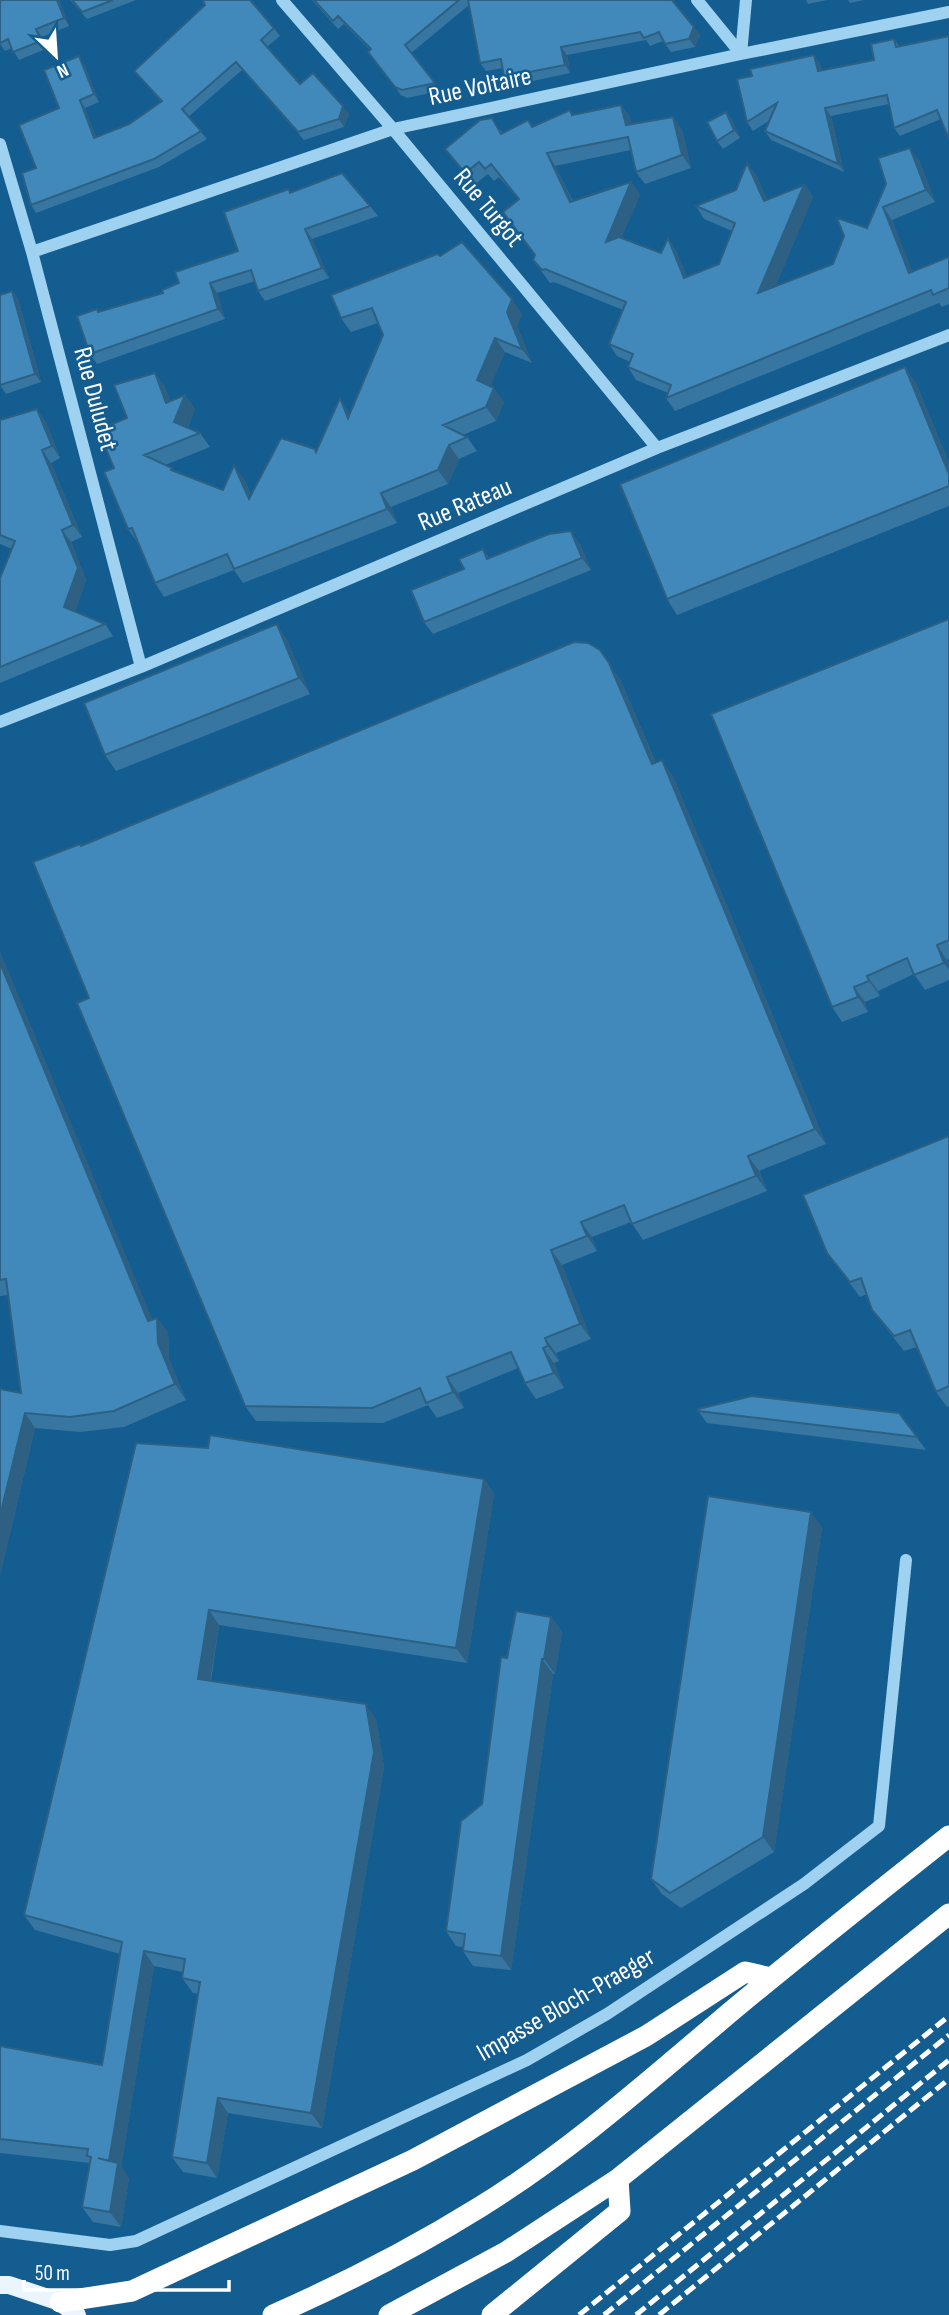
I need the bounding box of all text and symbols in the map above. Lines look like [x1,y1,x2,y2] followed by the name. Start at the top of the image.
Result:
[21,21,91,91] north arrow
[53,57,72,83] text: N
[426,61,534,113] street label: Rue Voltaire
[446,162,530,254] street label: Rue Turgot
[66,344,124,454] street label: Rue Duludet
[414,472,516,538] street label: Rue Rateau
[471,1941,661,2069] street label: Impasse Bloch-Praeger
[24,2248,229,2292] scale bar
[35,2261,70,2286] text: 50 m

